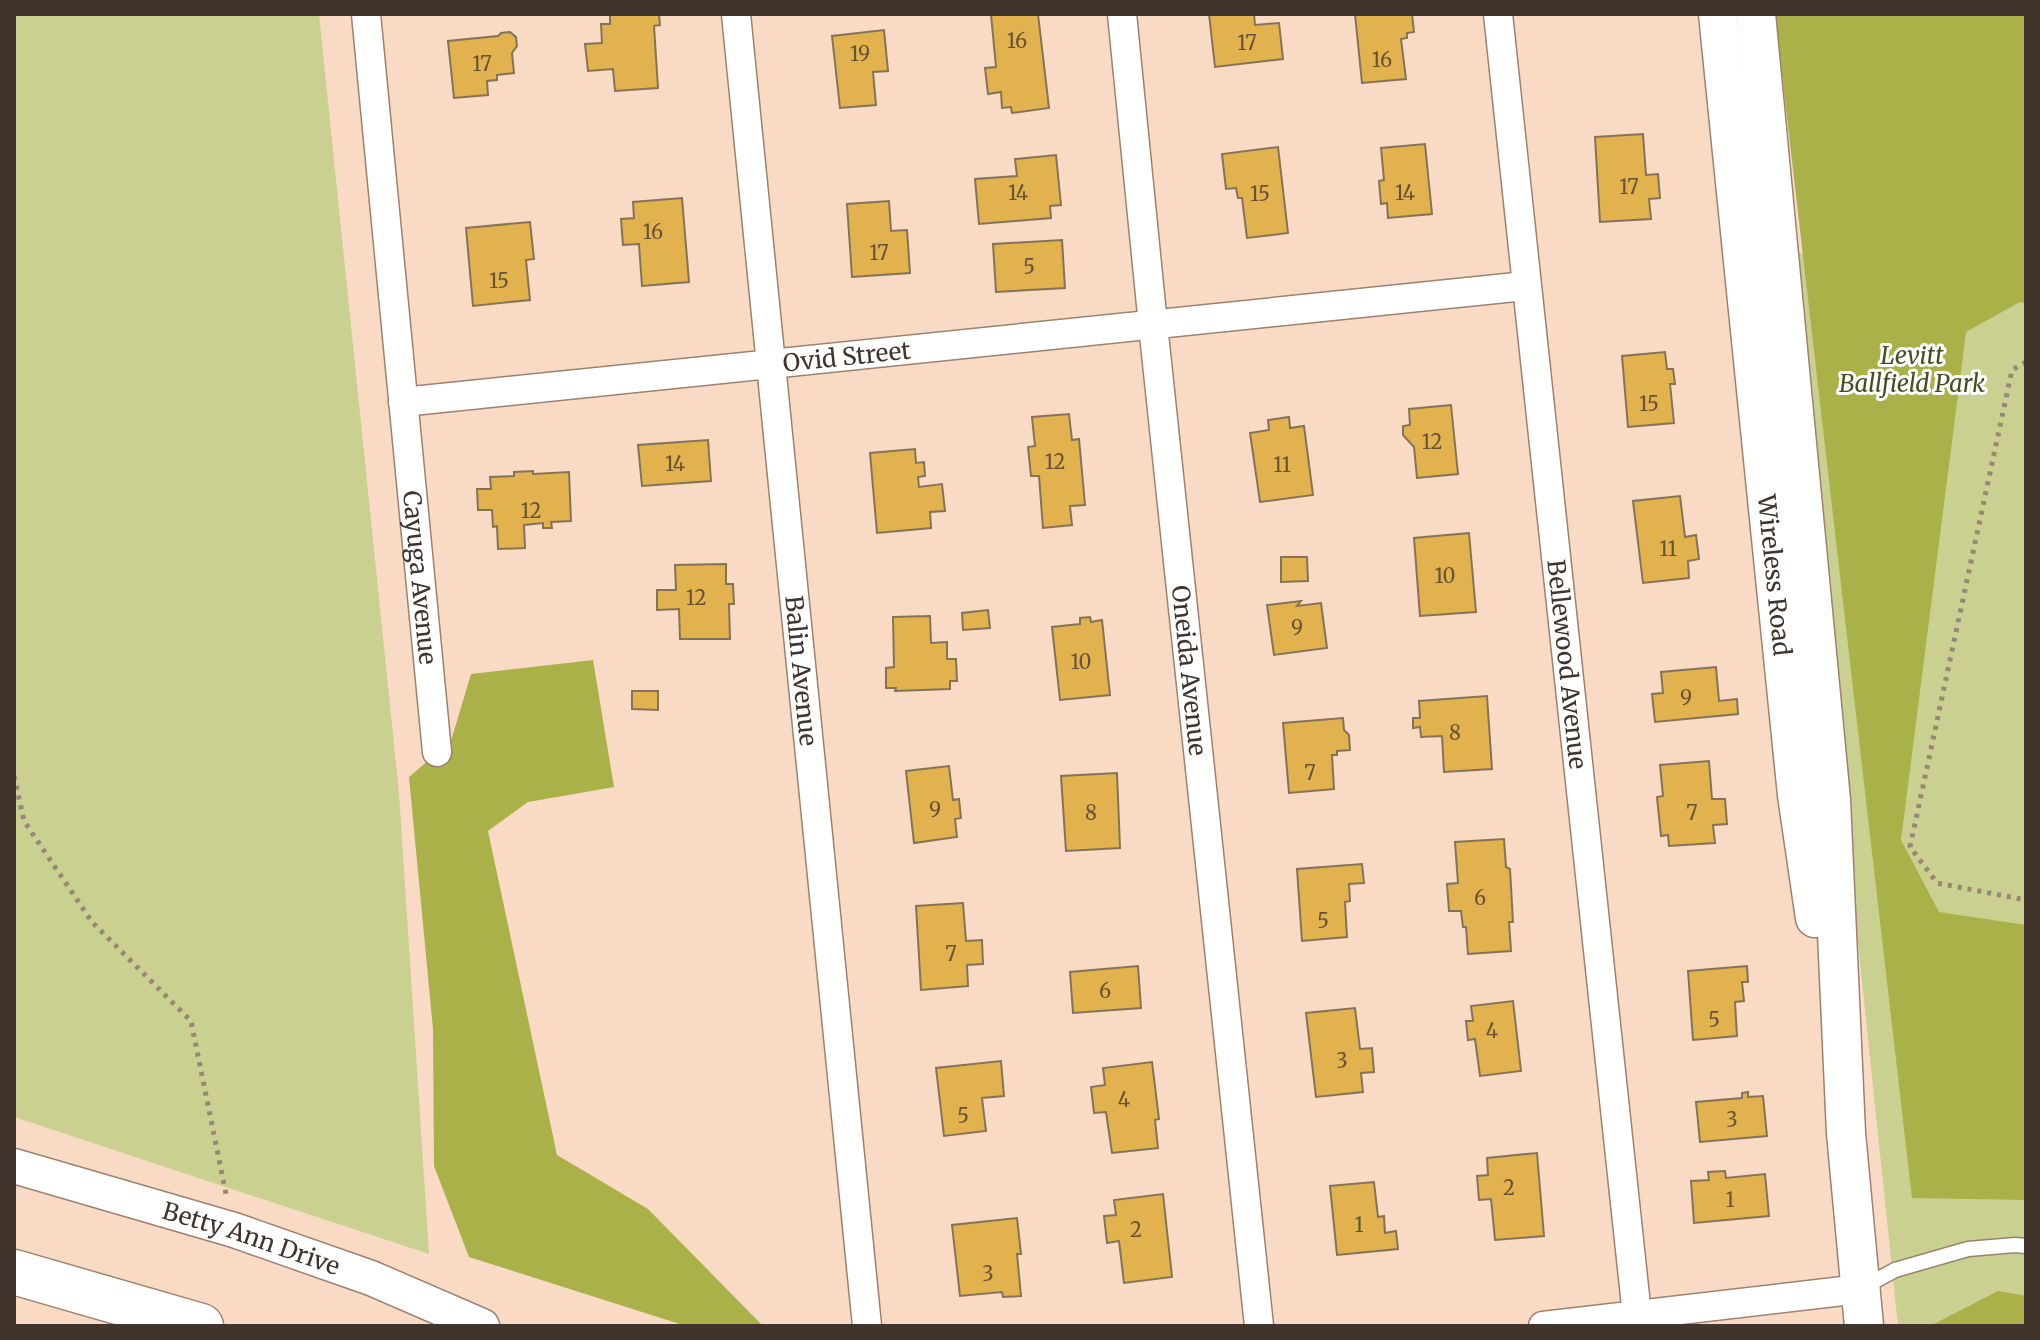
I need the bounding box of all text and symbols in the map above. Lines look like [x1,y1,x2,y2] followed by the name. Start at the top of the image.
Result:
[1007,28,1027,53] house number: 16
[1237,30,1257,55] house number: 17
[850,41,870,66] house number: 19
[1372,47,1392,72] house number: 16
[472,51,492,76] house number: 17
[1619,174,1639,199] house number: 17
[1008,180,1028,205] house number: 14
[1395,180,1415,205] house number: 14
[1250,181,1270,206] house number: 15
[643,219,663,244] house number: 16
[869,240,889,265] house number: 17
[1023,254,1035,279] house number: 5
[489,268,509,293] house number: 15
[781,334,913,378] street label: Ovid Street
[1839,340,1985,399] park label: Levitt Ballfield Park
[1639,391,1659,416] house number: 15
[1422,429,1442,454] house number: 12
[1045,449,1065,474] house number: 12
[665,451,685,476] house number: 14
[1273,452,1291,477] house number: 11
[396,489,444,666] street label: Cayuga Avenue
[1751,492,1798,657] street label: Wireless Road
[521,498,541,523] house number: 12
[1659,536,1677,561] house number: 11
[1541,558,1594,771] street label: Bellewood Avenue
[1434,563,1456,588] house number: 10
[1165,584,1214,757] street label: Oneida Avenue
[686,585,706,610] house number: 12
[779,594,824,747] street label: Balin Avenue
[1291,615,1303,640] house number: 9
[1070,649,1092,674] house number: 10
[1680,685,1692,710] house number: 9
[1449,720,1461,745] house number: 8
[1304,760,1316,785] house number: 7
[929,797,941,822] house number: 9
[1085,800,1097,825] house number: 8
[1686,800,1698,825] house number: 7
[1474,885,1486,910] house number: 6
[1317,908,1329,933] house number: 5
[945,941,957,966] house number: 7
[1099,978,1111,1003] house number: 6
[1708,1007,1720,1032] house number: 5
[1486,1018,1498,1043] house number: 4
[1336,1048,1348,1073] house number: 3
[1118,1087,1130,1112] house number: 4
[957,1103,969,1128] house number: 5
[1726,1107,1738,1132] house number: 3
[1503,1175,1515,1200] house number: 2
[1725,1187,1735,1212] house number: 1
[159,1195,344,1281] street label: Betty Ann Drive
[1354,1212,1364,1237] house number: 1
[1130,1217,1142,1242] house number: 2
[982,1261,994,1286] house number: 3

